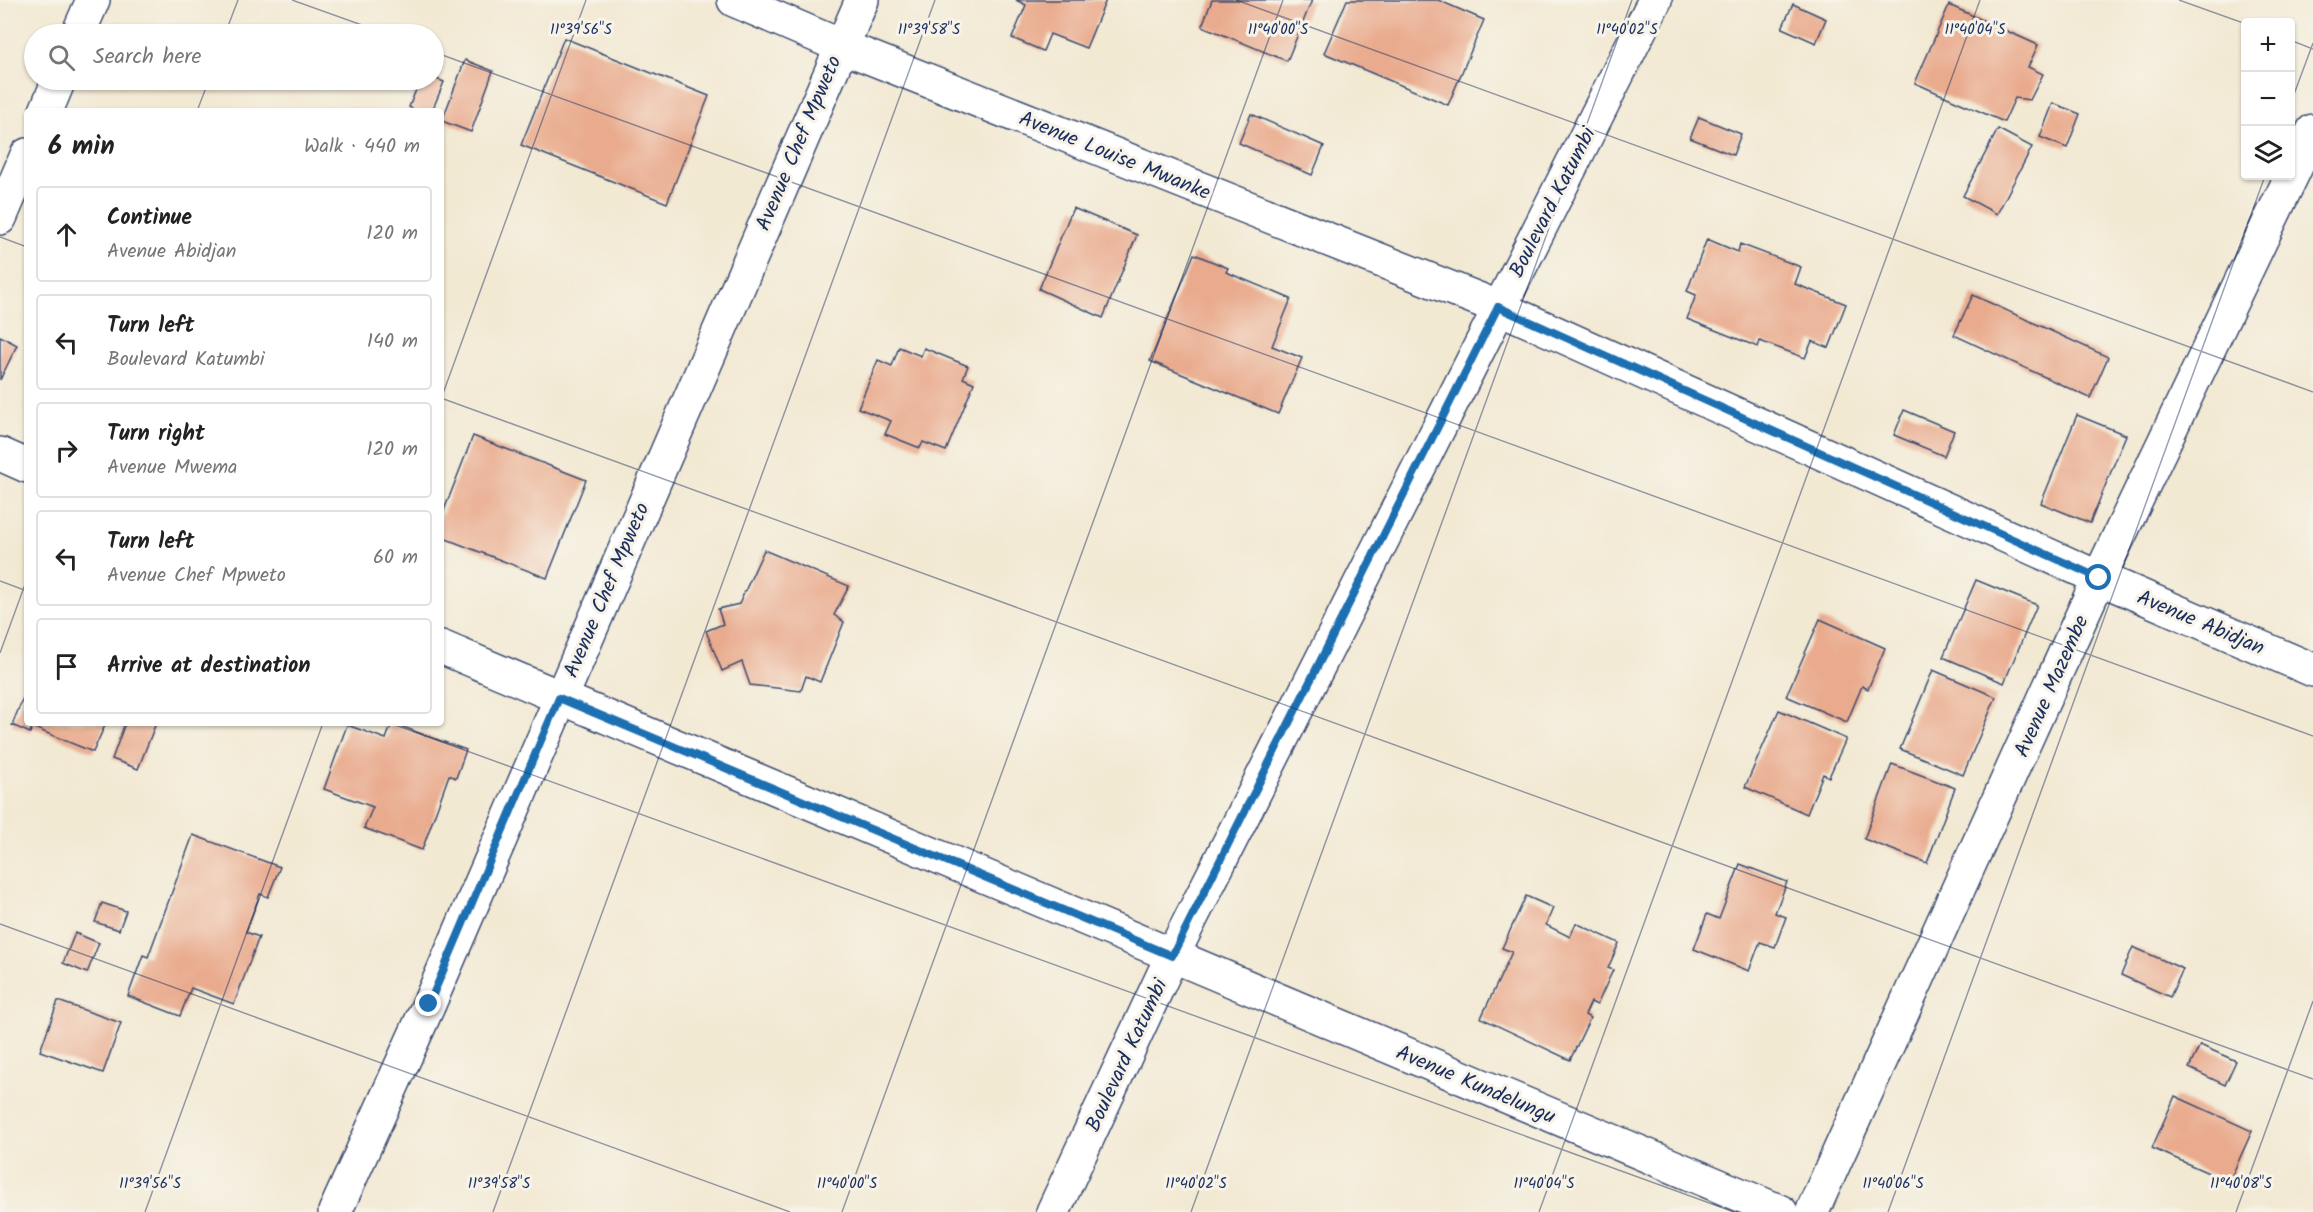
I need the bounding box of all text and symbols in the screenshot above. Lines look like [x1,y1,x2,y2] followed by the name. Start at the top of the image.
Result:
[550,18,612,42] text: 11°39'56"S
[898,18,960,42] text: 11°39'58"S
[1248,18,1308,42] text: 11°40'00"S
[1596,18,1658,42] text: 11°40'02"S
[1944,18,2006,42] text: 11°40'04"S
[2241,18,2295,180] map controls
[2241,18,2295,72] button: +
[24,24,444,90] search box
[93,40,201,75] text: Search here
[45,41,78,74] icon: search
[748,51,851,236] street label: Avenue Chef Mpweto
[2241,72,2295,126] button: −
[1014,103,1216,210] street label: Avenue Louise Mwanke
[1501,121,1606,284] street label: Boulevard Katumbi
[48,126,115,168] text: 6 min
[2241,126,2295,180] button: layers
[304,131,420,163] text: Walk · 440 m
[107,201,192,236] text: Continue
[50,218,83,251] icon: ahead
[366,218,418,250] text: 120 m
[107,236,236,268] text: Avenue Abidjan
[107,309,194,344] text: Turn left
[50,326,83,359] icon: left
[367,326,418,358] text: 140 m
[107,344,265,376] text: Boulevard Katumbi
[107,417,205,452] text: Turn right
[50,434,83,467] icon: right
[366,434,418,466] text: 120 m
[107,452,237,484] text: Avenue Mwema
[556,498,659,683] street label: Avenue Chef Mpweto
[107,525,194,560] text: Turn left
[50,542,83,575] icon: left
[373,542,418,574] text: 60 m
[107,560,286,592] text: Avenue Chef Mpweto
[2085,564,2111,590] route start
[2131,582,2269,665] street label: Avenue Abidjan
[2006,610,2099,763] street label: Avenue Mazembe
[107,649,310,684] text: Arrive at destination
[50,650,83,683] icon: arrive
[1077,973,1178,1138] street label: Boulevard Katumbi
[415,990,441,1016] route end
[1391,1037,1560,1134] street label: Avenue Kundelungu
[119,1172,181,1196] text: 11°39'56"S
[468,1172,530,1196] text: 11°39'58"S
[817,1172,877,1196] text: 11°40'00"S
[1165,1172,1227,1196] text: 11°40'02"S
[1513,1172,1575,1196] text: 11°40'04"S
[1862,1172,1924,1196] text: 11°40'06"S
[2210,1172,2272,1196] text: 11°40'08"S

